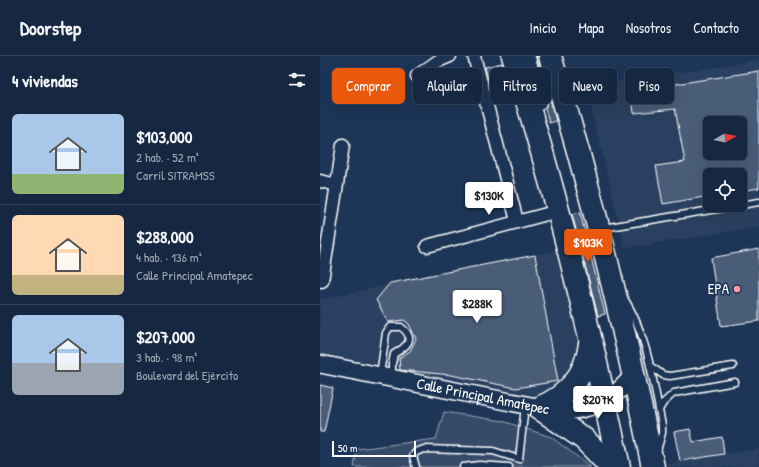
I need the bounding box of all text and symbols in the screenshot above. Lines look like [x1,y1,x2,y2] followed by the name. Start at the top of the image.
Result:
[20,15,81,41] text: Doorstep
[530,18,556,37] text: Inicio
[578,18,604,37] text: Mapa
[626,18,671,37] text: Nosotros
[693,18,739,37] text: Contacto
[332,68,405,104] chip: Comprar
[413,68,482,104] chip: Alquilar
[490,68,551,104] chip: Filtros
[559,68,617,104] chip: Nuevo
[625,68,674,104] chip: Piso
[12,69,78,92] text: 4 viviendas
[286,69,308,91] icon: filters
[703,116,747,160] north arrow
[703,116,747,212] map controls
[136,125,192,148] text: $103,000
[44,130,92,178] icon: home
[136,148,199,166] text: 2 hab. · 52 m²
[136,166,215,184] text: Carril SITRAMSS
[703,168,747,212] button: locate
[461,182,517,216] pin: $130K
[474,186,504,204] text: $130K
[136,225,194,248] text: $288,000
[560,229,616,263] pin: $103K
[44,231,92,279] icon: home
[573,233,603,251] text: $103K
[136,248,202,266] text: 4 hab. · 136 m²
[136,266,253,284] text: Calle Principal Amatepec
[708,278,730,299] place label: EPA
[732,284,742,294] marker: EPA
[449,290,505,324] pin: $288K
[462,294,492,312] text: $288K
[136,325,195,348] text: $207,000
[44,331,92,379] icon: home
[136,348,197,366] text: 3 hab. · 98 m²
[136,366,238,384] text: Boulevard del Ejército
[415,372,551,419] street label: Calle Principal Amatepec
[570,386,626,420] pin: $207K
[582,390,614,408] text: $207K
[332,439,416,458] scale bar
[338,441,358,455] text: 50 m

